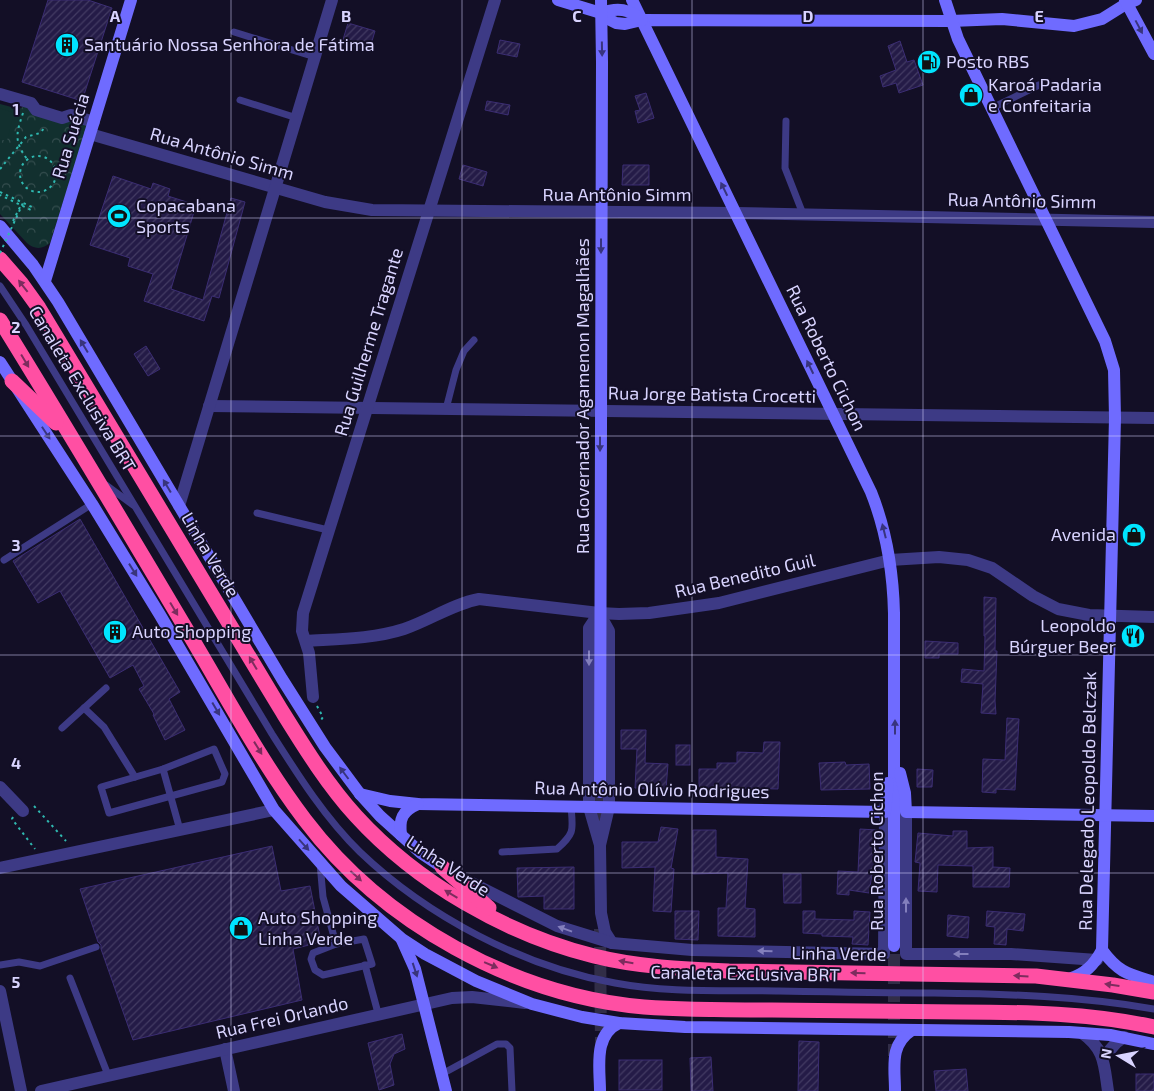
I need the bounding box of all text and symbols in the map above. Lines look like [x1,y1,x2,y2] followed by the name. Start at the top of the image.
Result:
[110,6,121,25] text: A
[341,6,351,25] text: B
[572,6,582,25] text: C
[803,6,814,25] text: D
[1034,6,1044,25] text: E
[1135,20,1143,35] one-way arrow
[54,32,80,58] building icon: Santuário Nossa Senhora de Fátima
[84,33,375,55] place label: Santuário Nossa Senhora de Fátima
[598,41,606,57] one-way arrow
[916,49,942,75] fuel station icon: Posto RBS
[946,50,1029,72] place label: Posto RBS
[988,73,1102,116] place label: Karoá Padaria e Confeitaria
[958,82,984,108] shop icon: Karoá Padaria e Confeitaria
[47,90,93,181] street label: Rua Suécia
[13,99,19,118] text: 1
[148,122,297,184] street label: Rua Antônio Simm
[720,182,728,196] one-way arrow
[543,183,691,205] street label: Rua Antônio Simm
[947,188,1097,212] street label: Rua Antônio Simm
[136,194,236,237] place label: Copacabana Sports
[106,203,132,229] sports icon: Copacabana Sports
[571,238,593,554] street label: Rua Governador Agamenon Magalhães
[597,238,605,254] one-way arrow
[329,245,407,439] street label: Rua Guilherme Tragante
[17,280,28,293] one-way arrow
[782,281,872,434] street label: Rua Roberto Cichon
[25,302,141,476] street label: Canaleta Exclusiva BRT
[11,317,21,336] text: 2
[80,340,89,353] one-way arrow
[21,355,30,368] one-way arrow
[806,360,814,374] one-way arrow
[608,381,816,407] street label: Rua Jorge Batista Crocetti
[41,426,50,439] one-way arrow
[596,436,604,452] one-way arrow
[163,480,172,493] one-way arrow
[177,508,245,601] street label: Linha Verde
[1121,522,1147,548] shop icon: Avenida
[880,523,888,538] one-way arrow
[1051,523,1116,545] place label: Avenida
[11,535,21,554] text: 3
[672,548,818,602] street label: Rua Benedito Guil
[128,563,137,576] one-way arrow
[170,602,179,615] one-way arrow
[1009,614,1116,657] place label: Leopoldo Búrguer Beer
[102,619,128,645] building icon: Auto Shopping
[132,620,251,642] place label: Auto Shopping
[1120,623,1146,649] restaurant icon: Leopoldo Búrguer Beer
[585,651,593,667] one-way arrow
[249,657,258,670] one-way arrow
[1074,671,1100,931] street label: Rua Delegado Leopoldo Belczak
[211,703,220,716] one-way arrow
[891,719,899,735] one-way arrow
[253,742,262,755] one-way arrow
[11,753,21,772] text: 4
[339,766,349,780] one-way arrow
[865,771,887,931] street label: Rua Roberto Cichon
[534,776,770,802] street label: Rua Antônio Olívio Rodrigues
[403,830,494,900] street label: Linha Verde
[298,839,309,851] one-way arrow
[350,870,362,882] one-way arrow
[444,889,457,898] one-way arrow
[902,897,910,913] one-way arrow
[258,906,377,949] place label: Auto Shopping Linha Verde
[228,915,254,941] shop icon: Auto Shopping Linha Verde
[557,925,572,933] one-way arrow
[791,941,887,965] street label: Linha Verde
[757,947,773,955] one-way arrow
[953,950,969,958] one-way arrow
[618,957,634,965] one-way arrow
[650,960,841,986] street label: Canaleta Exclusiva BRT
[484,962,499,970] one-way arrow
[412,963,420,978] one-way arrow
[850,969,866,977] one-way arrow
[1012,971,1028,979] one-way arrow
[12,972,21,991] text: 5
[1103,980,1119,988] one-way arrow
[213,991,350,1043] street label: Rua Frei Orlando
[1094,1031,1144,1081] north arrow
[1096,1047,1115,1060] text: N

